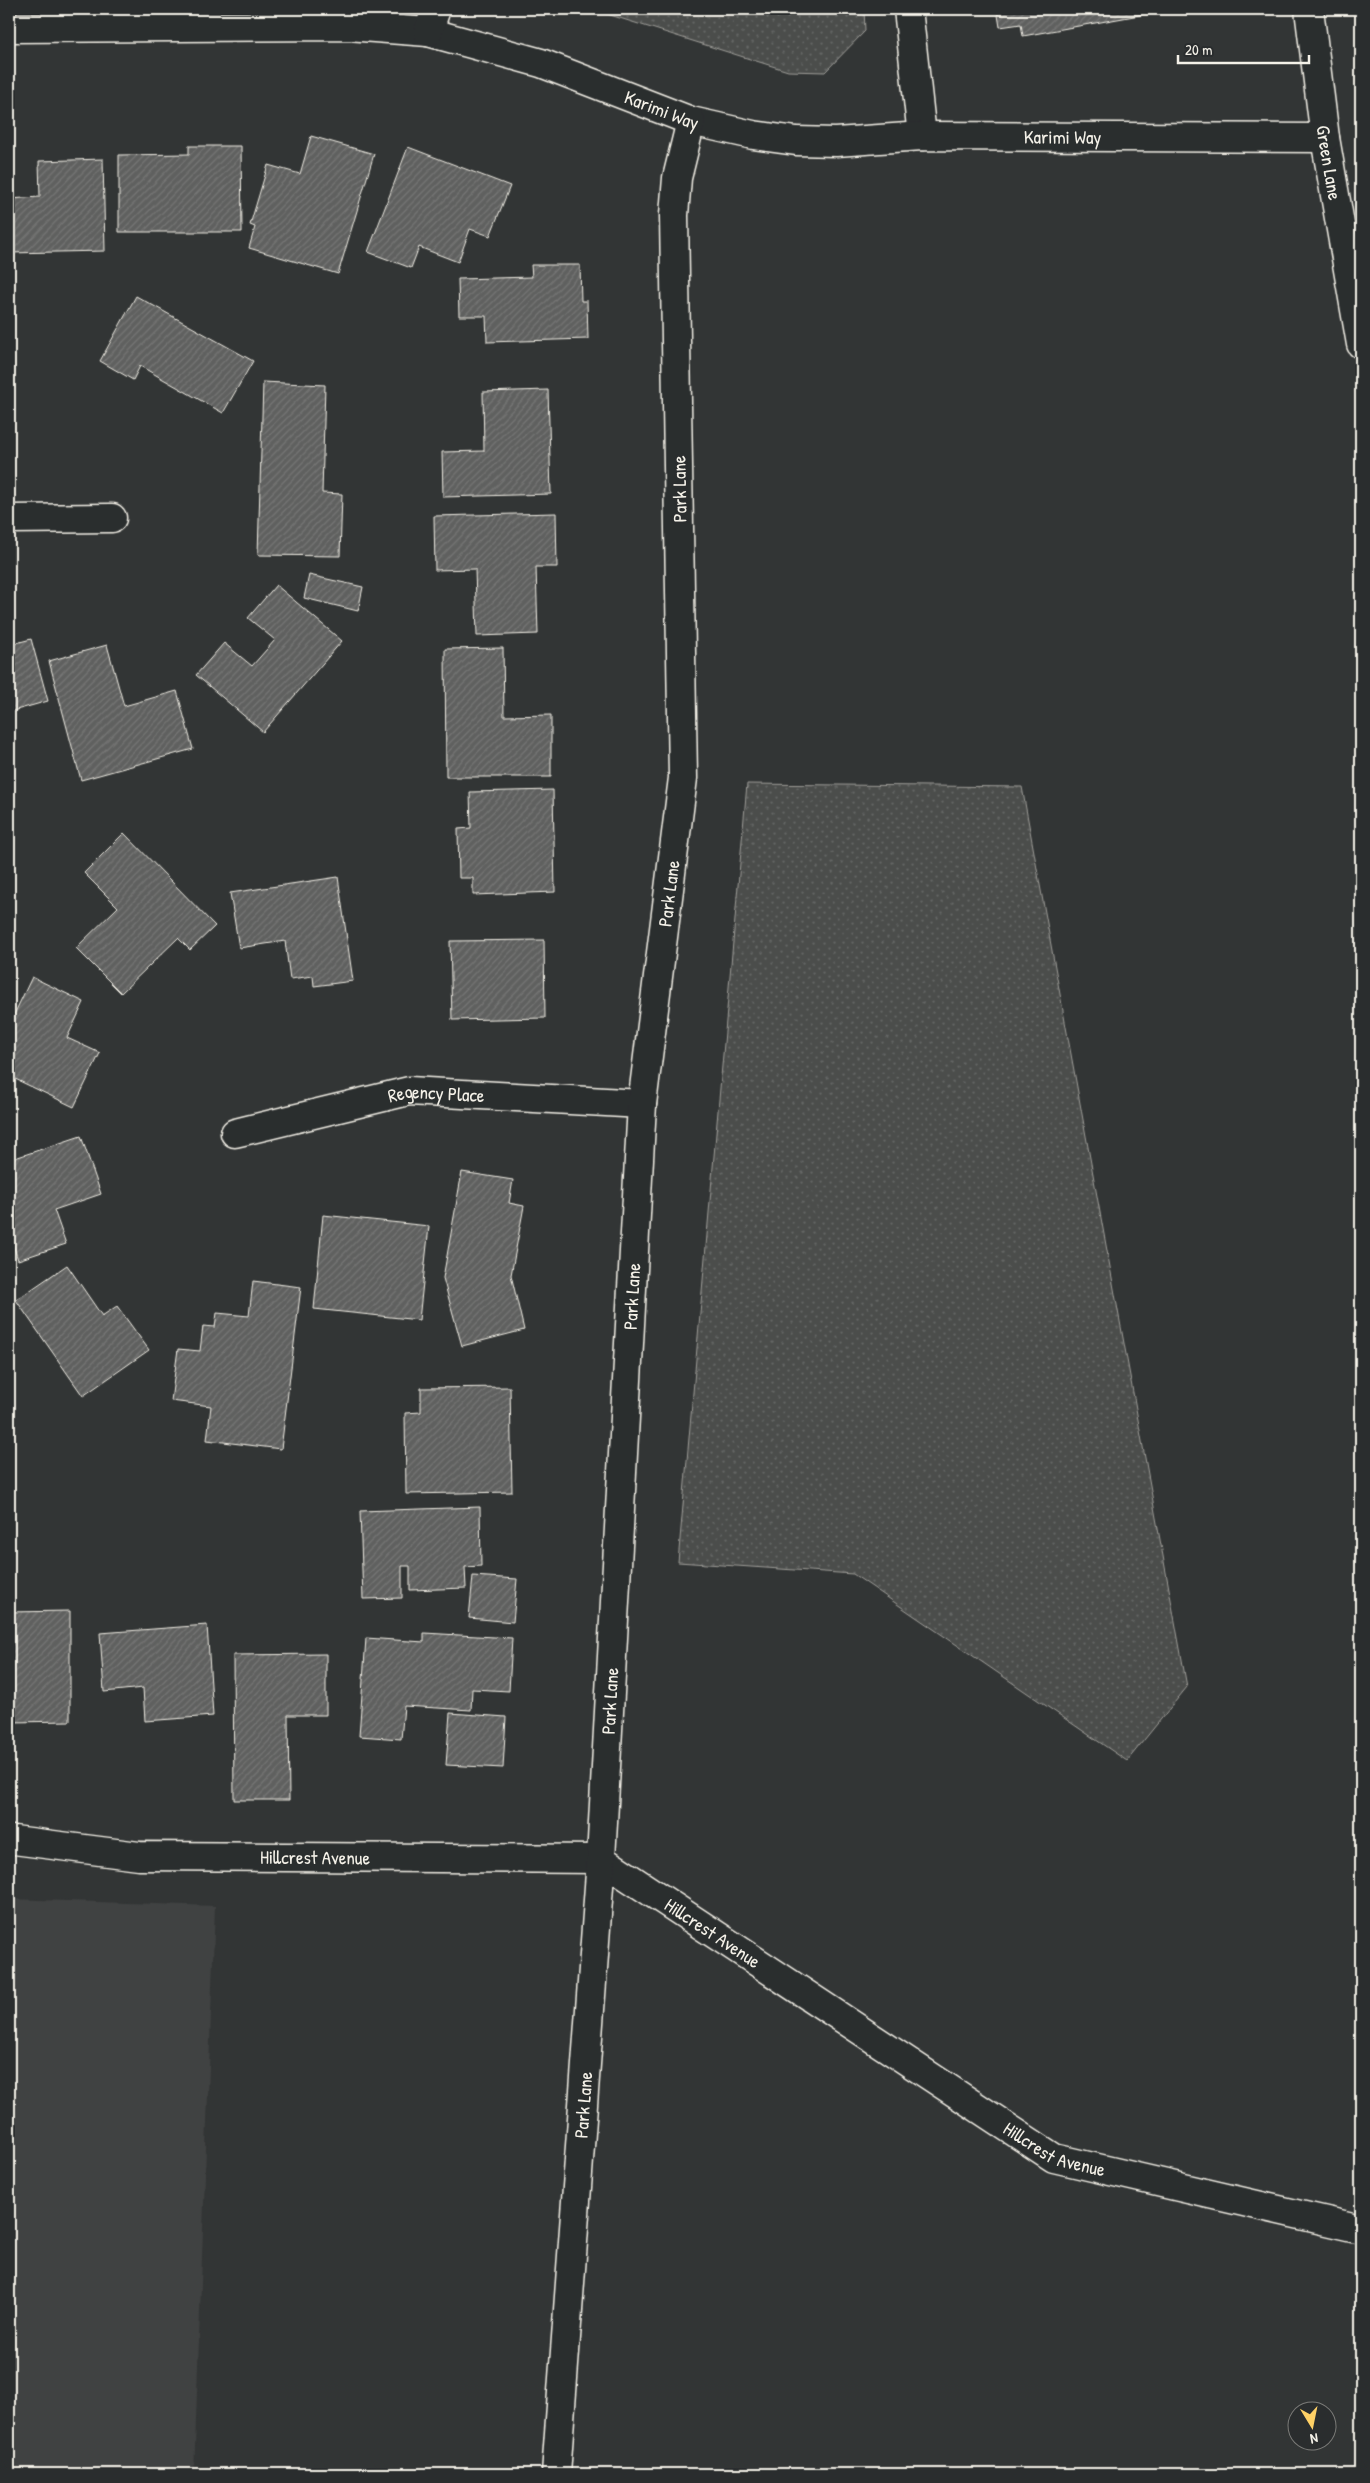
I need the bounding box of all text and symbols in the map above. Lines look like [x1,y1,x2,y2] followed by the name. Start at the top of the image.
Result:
[1178,32,1309,64] scale bar
[1185,39,1212,60] text: 20 m
[621,84,701,135] street label: Karimi Way
[1024,124,1102,150] street label: Karimi Way
[1311,124,1349,202] street label: Green Lane
[665,455,693,523] street label: Park Lane
[651,858,686,928] street label: Park Lane
[385,1078,486,1109] street label: Regency Place
[617,1262,646,1331] street label: Park Lane
[595,1666,624,1735] street label: Park Lane
[260,1844,371,1871] street label: Hillcrest Avenue
[660,1892,766,1974] street label: Hillcrest Avenue
[568,2070,598,2139] street label: Park Lane
[999,2115,1108,2183] street label: Hillcrest Avenue
[1288,2400,1338,2450] north arrow
[1308,2429,1320,2449] text: N

